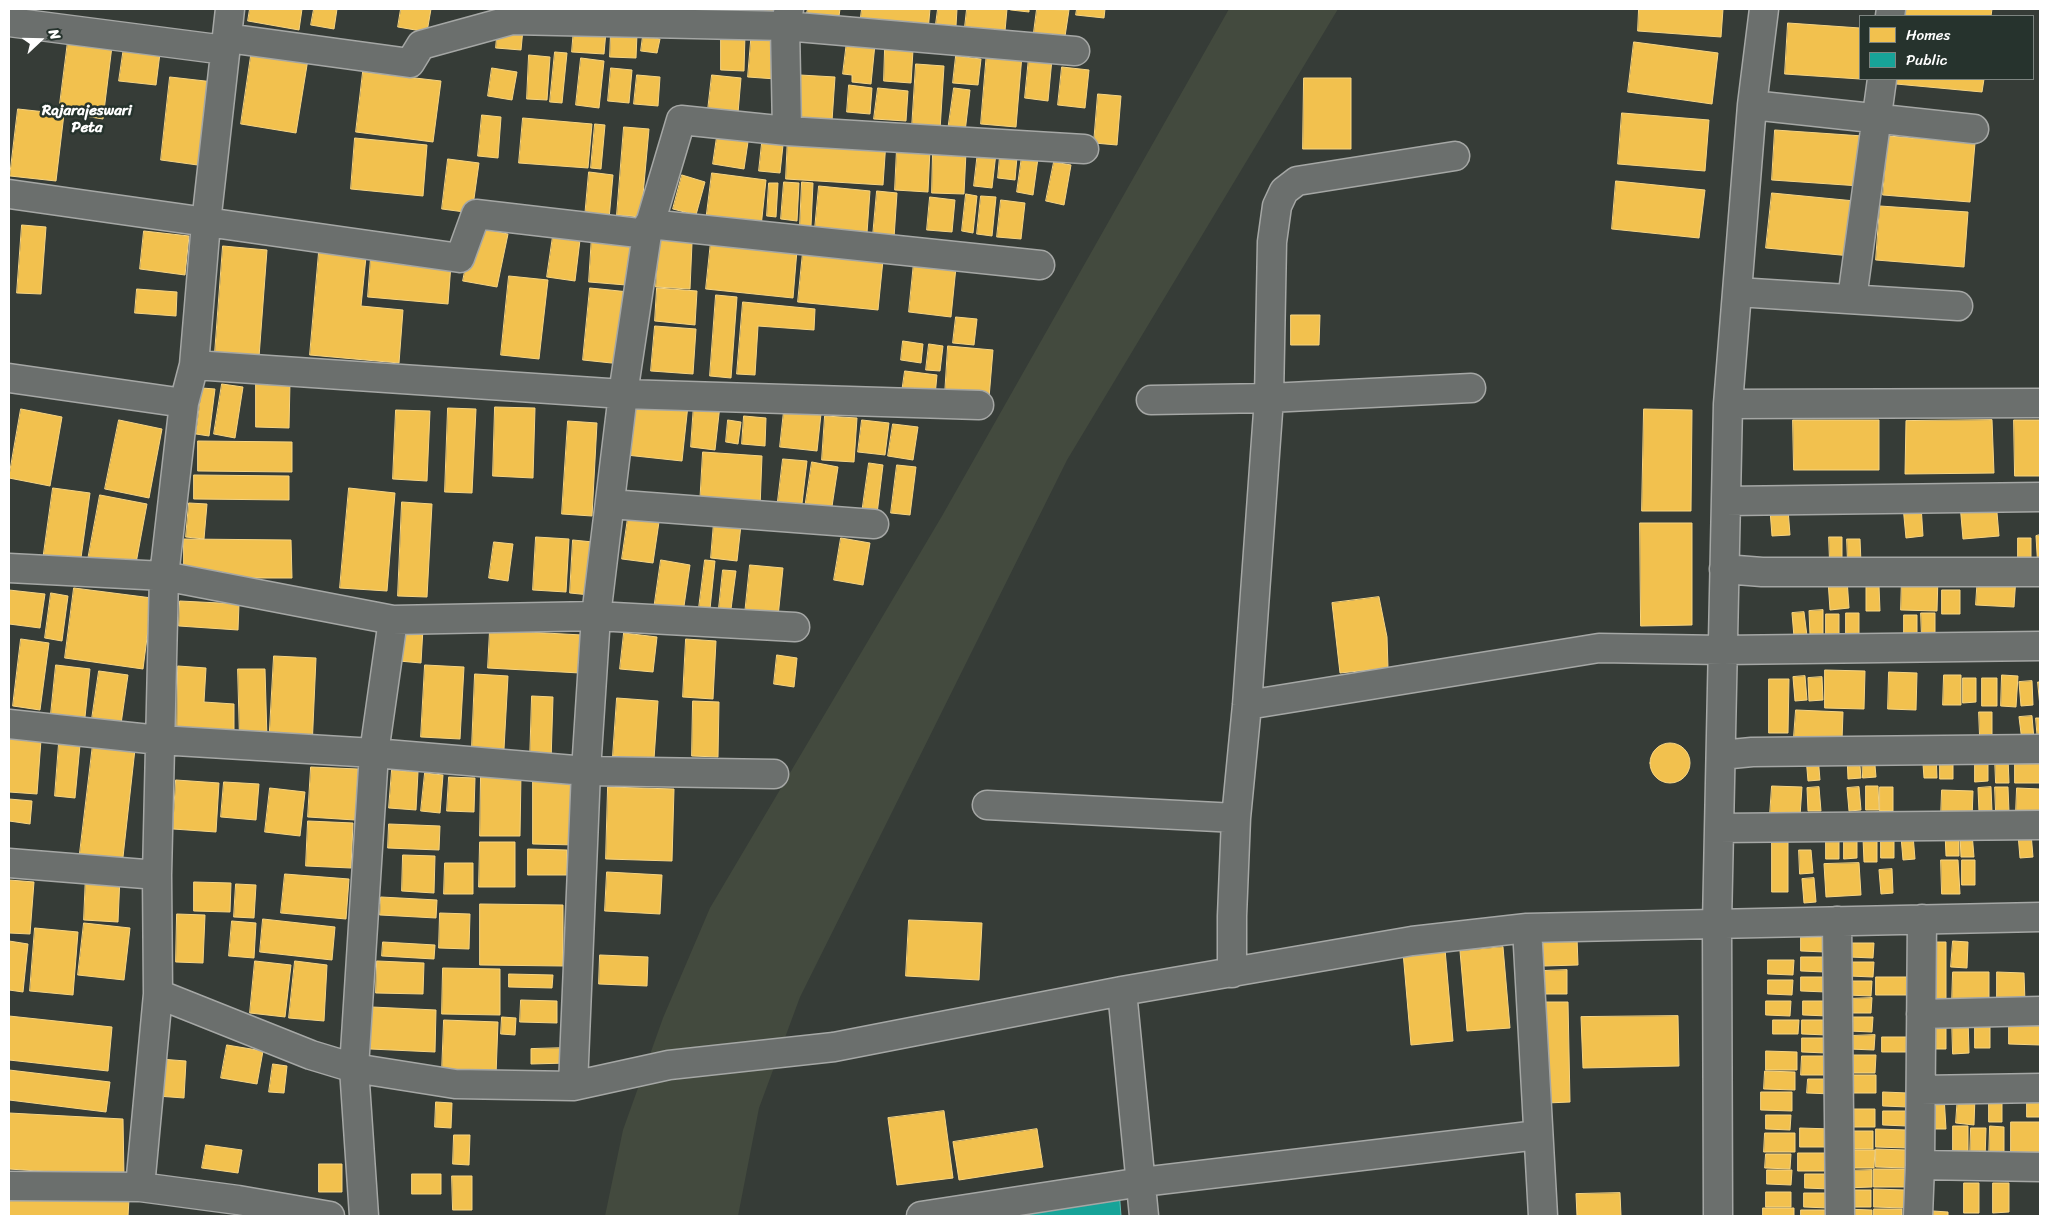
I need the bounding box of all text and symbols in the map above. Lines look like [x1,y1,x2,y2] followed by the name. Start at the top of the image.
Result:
[15,15,65,65] north arrow
[1859,15,2034,80] legend
[1906,22,1950,48] text: Homes
[41,25,68,43] text: N
[1906,47,1947,73] text: Public
[42,102,132,137] district label: Rajarajeswari Peta

